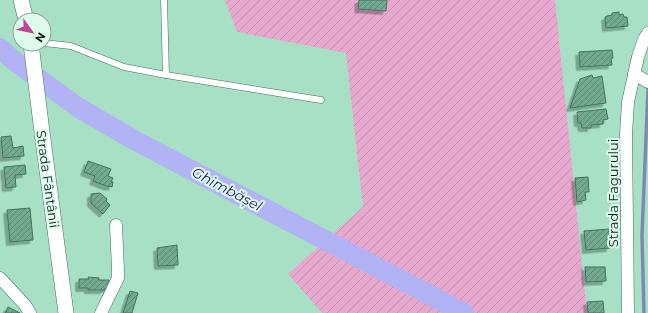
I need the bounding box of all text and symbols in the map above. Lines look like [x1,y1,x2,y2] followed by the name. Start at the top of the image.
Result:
[12,12,52,52] north arrow
[32,30,49,45] text: N
[33,129,63,229] street label: Strada Fântânii
[605,139,621,247] street label: Strada Fagurului
[189,163,265,215] water label: Ghimbășel

